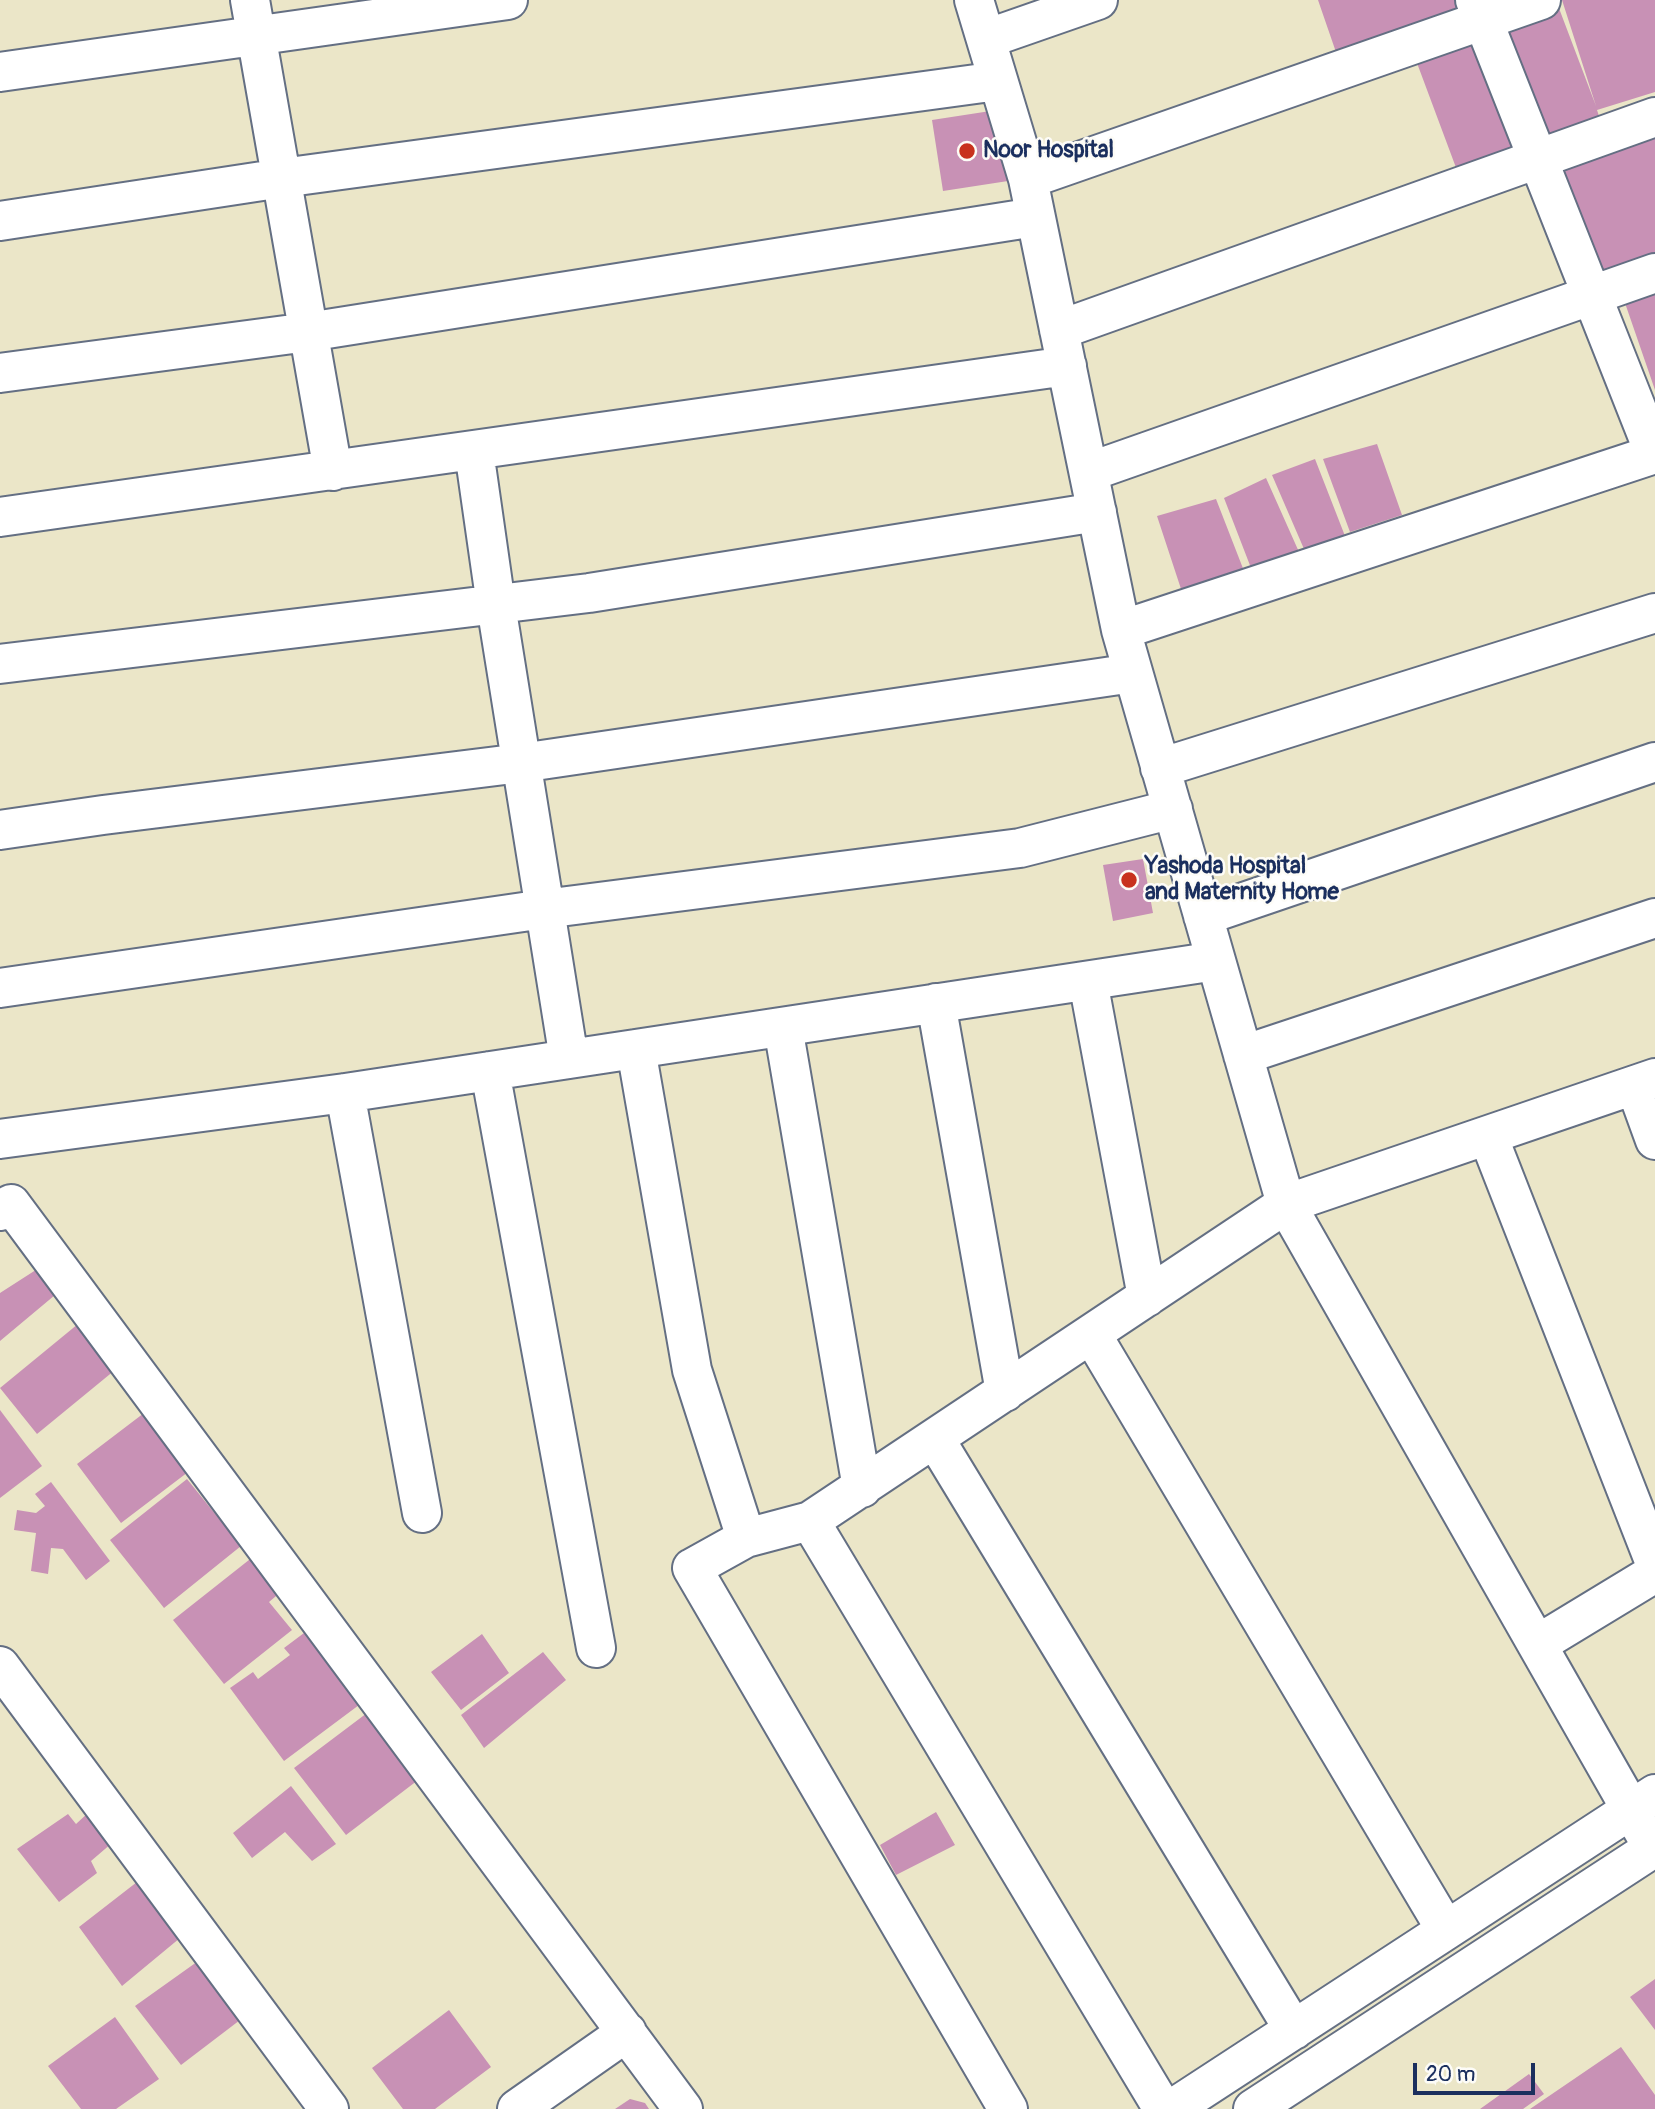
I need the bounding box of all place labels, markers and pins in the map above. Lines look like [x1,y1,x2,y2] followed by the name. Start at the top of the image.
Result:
[983,137,1114,165] place label: Noor Hospital
[957,141,977,161] marker: Noor Hospital
[1145,853,1339,907] place label: Yashoda Hospital and Maternity Home
[1119,870,1139,890] marker: Yashoda Hospital and Maternity Home

